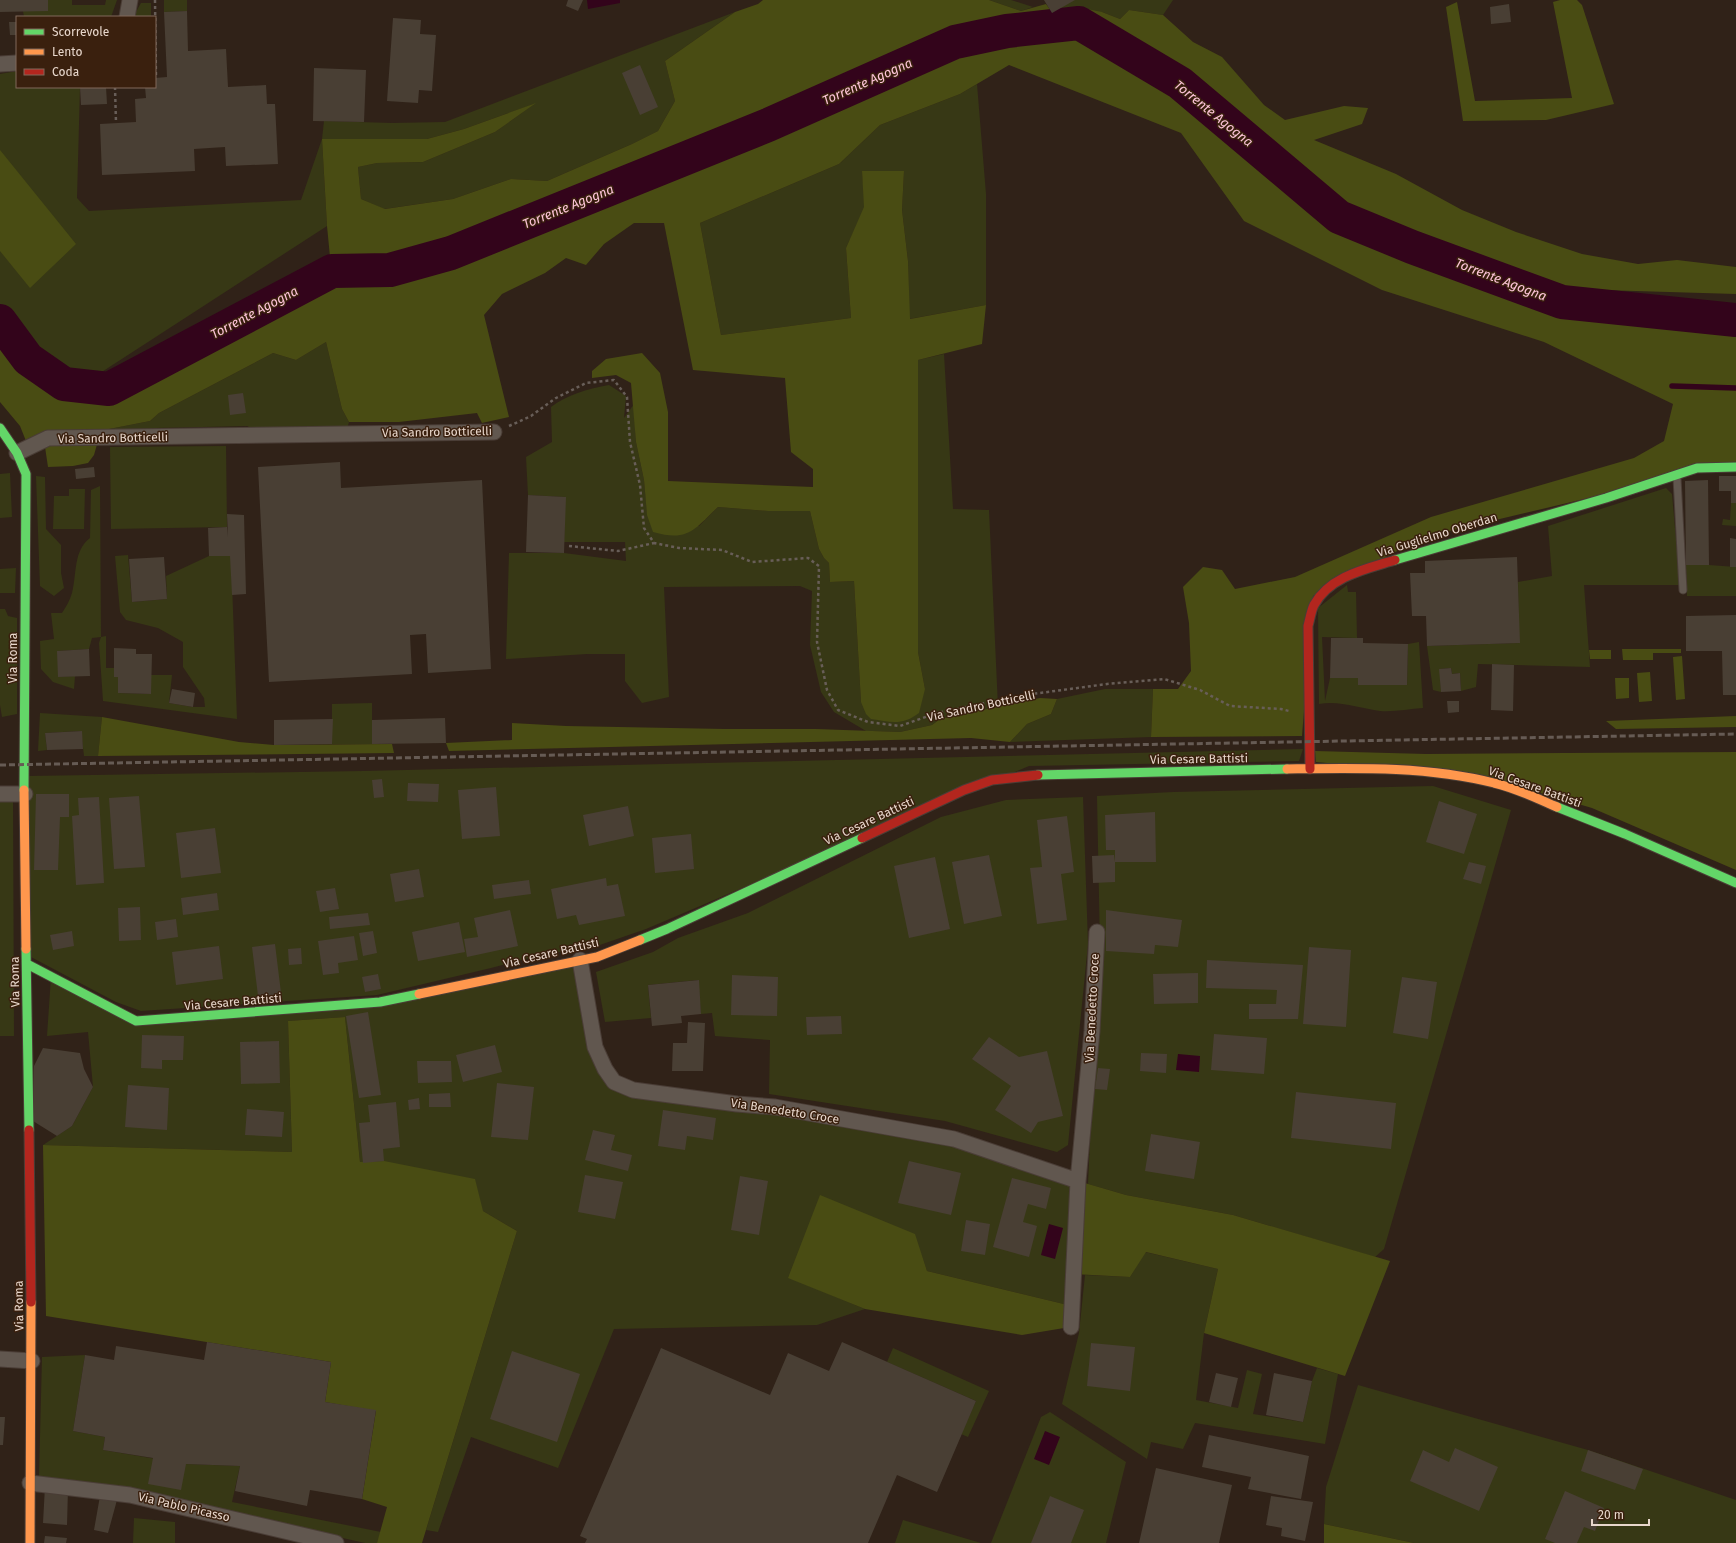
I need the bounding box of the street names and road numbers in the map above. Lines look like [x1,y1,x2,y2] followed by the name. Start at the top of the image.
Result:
[382,424,492,440] street label: Via Sandro Botticelli
[58,430,168,446] street label: Via Sandro Botticelli
[1375,510,1499,560] street label: Via Guglielmo Oberdan
[6,633,20,683] street label: Via Roma
[926,688,1036,724] street label: Via Sandro Botticelli
[1150,751,1248,767] street label: Via Cesare Battisti
[1487,764,1583,810] street label: Via Cesare Battisti
[822,794,916,848] street label: Via Cesare Battisti
[502,935,600,971] street label: Via Cesare Battisti
[1082,953,1102,1063] street label: Via Benedetto Croce
[8,957,22,1007] street label: Via Roma
[184,991,282,1013] street label: Via Cesare Battisti
[730,1096,840,1126] street label: Via Benedetto Croce
[12,1281,26,1331] street label: Via Roma
[137,1490,231,1524] street label: Via Pablo Picasso

